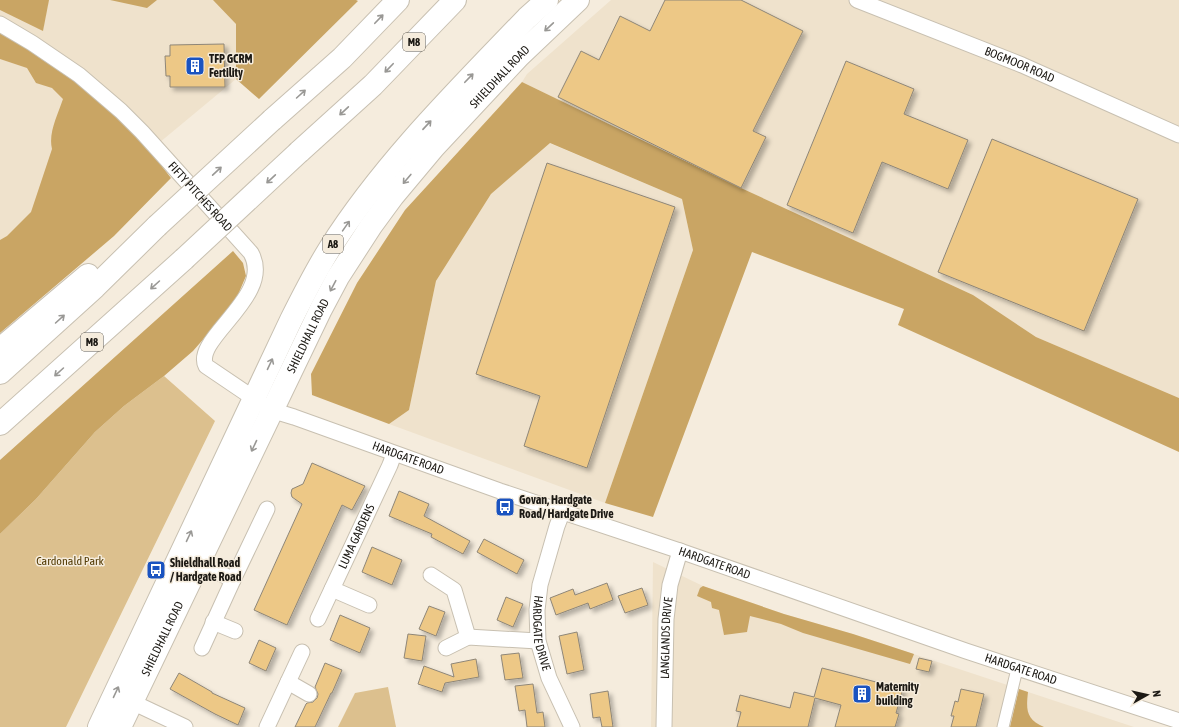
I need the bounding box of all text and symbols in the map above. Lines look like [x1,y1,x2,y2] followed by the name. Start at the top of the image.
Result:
[374,14,384,24] one-way arrow
[544,22,554,31] one-way arrow
[403,33,425,51] road number: M8
[467,42,533,111] street label: SHIELDHALL ROAD
[983,44,1057,86] street label: BOGMOOR ROAD
[209,52,252,80] place label: TFP GCRM Fertility
[184,55,206,77] building icon: TFP GCRM Fertility
[384,63,394,73] one-way arrow
[464,74,473,84] one-way arrow
[296,90,307,99] one-way arrow
[339,106,349,116] one-way arrow
[422,120,431,130] one-way arrow
[165,159,235,234] street label: FIFTY PITCHES ROAD
[212,167,222,176] one-way arrow
[266,174,276,183] one-way arrow
[403,174,412,184] one-way arrow
[342,221,350,232] one-way arrow
[323,235,343,253] road number: A8
[151,280,161,289] one-way arrow
[329,280,337,292] one-way arrow
[284,296,332,375] street label: SHIELDHALL ROAD
[55,314,65,324] one-way arrow
[81,333,103,351] road number: M8
[267,359,274,371] one-way arrow
[54,367,64,377] one-way arrow
[250,439,257,451] one-way arrow
[370,439,446,477] street label: HARDGATE ROAD
[519,493,614,521] place label: Govan, Hardgate Road/ Hardgate Drive
[494,496,516,518] bus stop icon: Govan, Hardgate Road/ Hardgate Drive
[335,502,378,571] street label: LUMA GARDENS
[186,530,193,542] one-way arrow
[677,544,753,582] street label: HARDGATE ROAD
[36,554,105,568] park label: Cardonald Park
[170,556,242,584] place label: Shieldhall Road / Hardgate Road
[145,559,167,581] bus stop icon: Shieldhall Road / Hardgate Road
[530,595,553,672] street label: HARDGATE DRIVE
[658,596,676,679] street label: LANGLANDS DRIVE
[139,599,186,678] street label: SHIELDHALL ROAD
[983,651,1059,687] street label: HARDGATE ROAD
[1127,675,1167,715] north arrow
[876,680,919,708] place label: Maternity building
[851,683,873,705] building icon: Maternity building
[113,686,120,698] one-way arrow
[1151,690,1163,698] text: N

